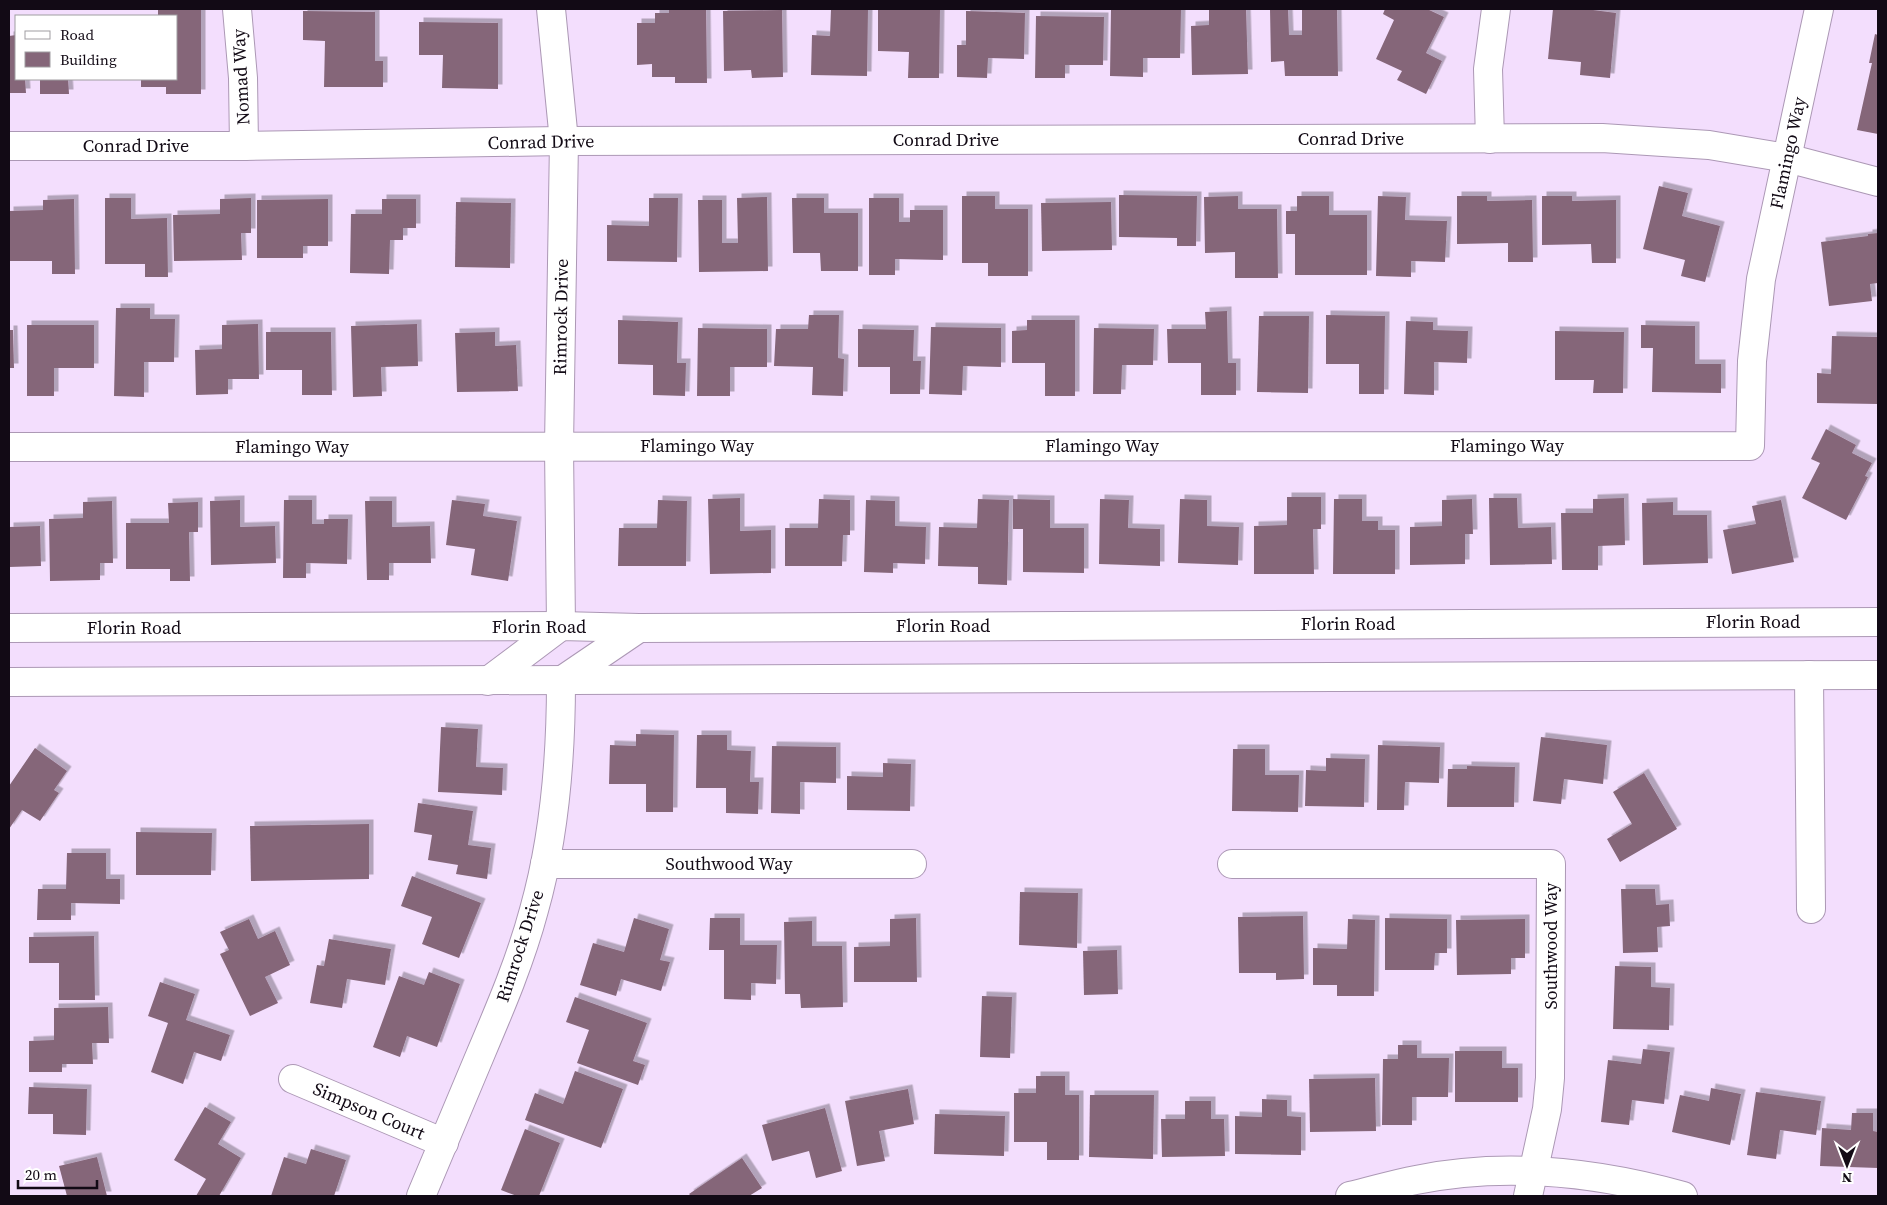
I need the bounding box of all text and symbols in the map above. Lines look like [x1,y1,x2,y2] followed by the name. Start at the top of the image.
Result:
[15,15,178,80] legend
[60,24,94,45] text: Road
[225,27,256,126] street label: Nomad Way
[60,49,117,70] text: Building
[1763,94,1812,211] street label: Flamingo Way
[1298,126,1404,151] street label: Conrad Drive
[893,127,999,152] street label: Conrad Drive
[488,128,594,155] street label: Conrad Drive
[83,133,189,158] street label: Conrad Drive
[547,258,574,376] street label: Rimrock Drive
[640,433,755,458] street label: Flamingo Way
[1045,433,1160,458] street label: Flamingo Way
[1450,433,1565,458] street label: Flamingo Way
[235,434,350,459] street label: Flamingo Way
[1706,609,1800,634] street label: Florin Road
[1301,611,1395,636] street label: Florin Road
[896,613,990,638] street label: Florin Road
[492,614,586,639] street label: Florin Road
[87,615,181,640] street label: Florin Road
[666,851,793,876] street label: Southwood Way
[1538,882,1563,1009] street label: Southwood Way
[490,887,549,1005] street label: Rimrock Drive
[309,1076,429,1145] street label: Simpson Court
[1822,1140,1872,1190] north arrow
[18,1158,96,1190] scale bar
[25,1164,57,1185] text: 20 m
[1842,1168,1852,1188] text: N

